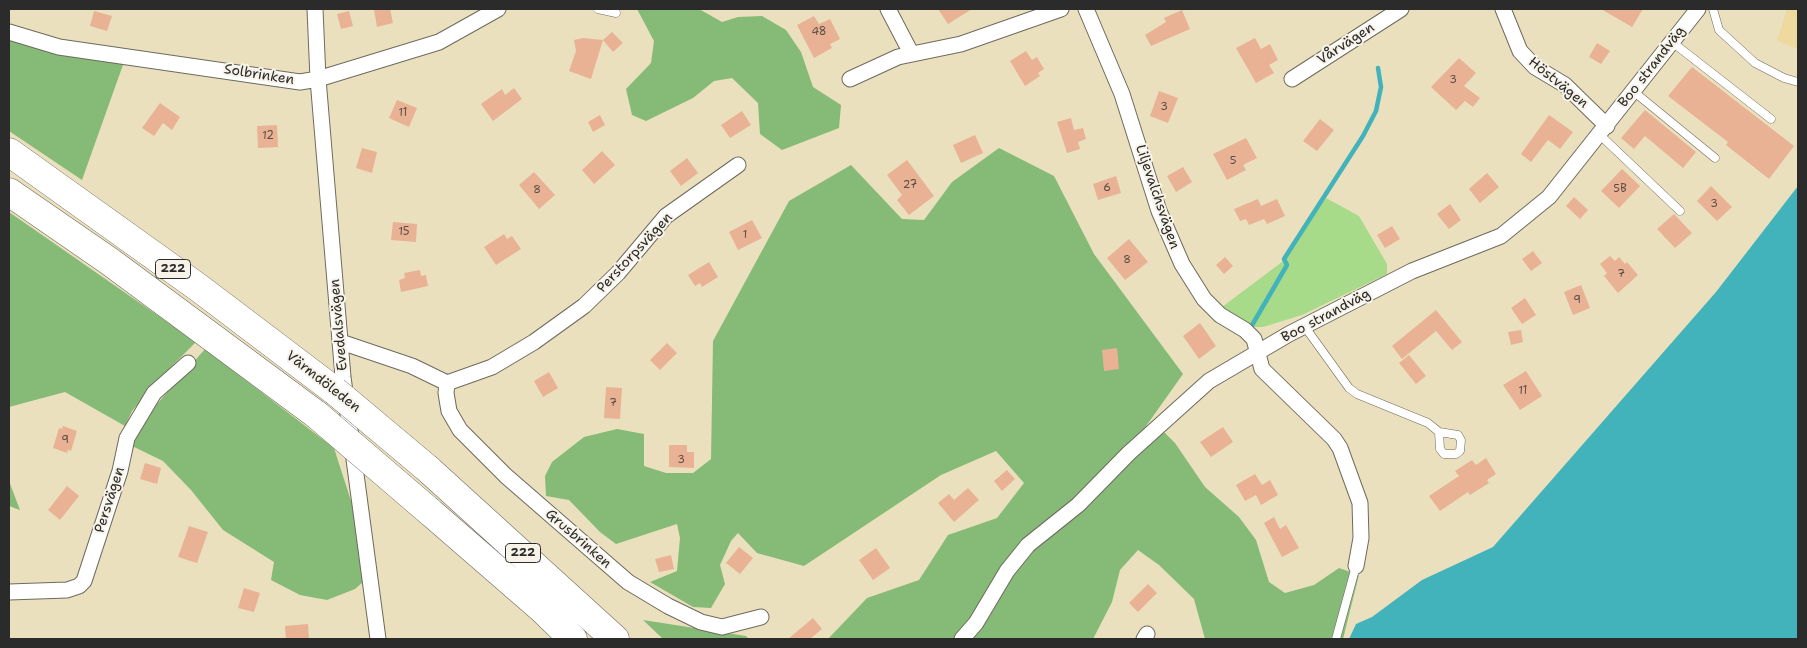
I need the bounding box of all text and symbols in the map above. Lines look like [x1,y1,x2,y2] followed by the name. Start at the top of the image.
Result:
[1314,19,1378,69] street label: Vårvägen
[1615,23,1689,111] street label: Boo strandväg
[811,25,827,39] house number: 48
[1525,54,1591,112] street label: Höstvägen
[223,61,295,89] street label: Solbrinken
[1449,73,1457,87] house number: 3
[1160,100,1168,114] house number: 3
[399,106,407,120] house number: 11
[262,129,274,143] house number: 12
[1131,143,1183,251] street label: Liljevalchsvägen
[1230,154,1236,168] house number: 5
[903,178,917,192] house number: 27
[1103,181,1111,195] house number: 6
[1613,182,1627,196] house number: 5B
[533,183,541,197] house number: 8
[1710,197,1718,211] house number: 3
[594,210,676,296] street label: Perstorpsvägen
[398,225,410,239] house number: 15
[743,228,747,242] house number: 1
[1123,253,1131,267] house number: 8
[156,260,190,278] road number: 222
[1617,267,1625,281] house number: 7
[327,278,351,372] street label: Evedalsvägen
[1279,285,1373,347] street label: Boo strandväg
[1573,293,1581,307] house number: 9
[282,348,364,416] street label: Värmdöleden
[1519,384,1527,398] house number: 11
[609,396,617,410] house number: 7
[61,433,69,447] house number: 9
[677,453,685,467] house number: 3
[91,465,129,535] street label: Persvägen
[542,506,614,572] street label: Grusbrinken
[506,544,540,562] road number: 222

